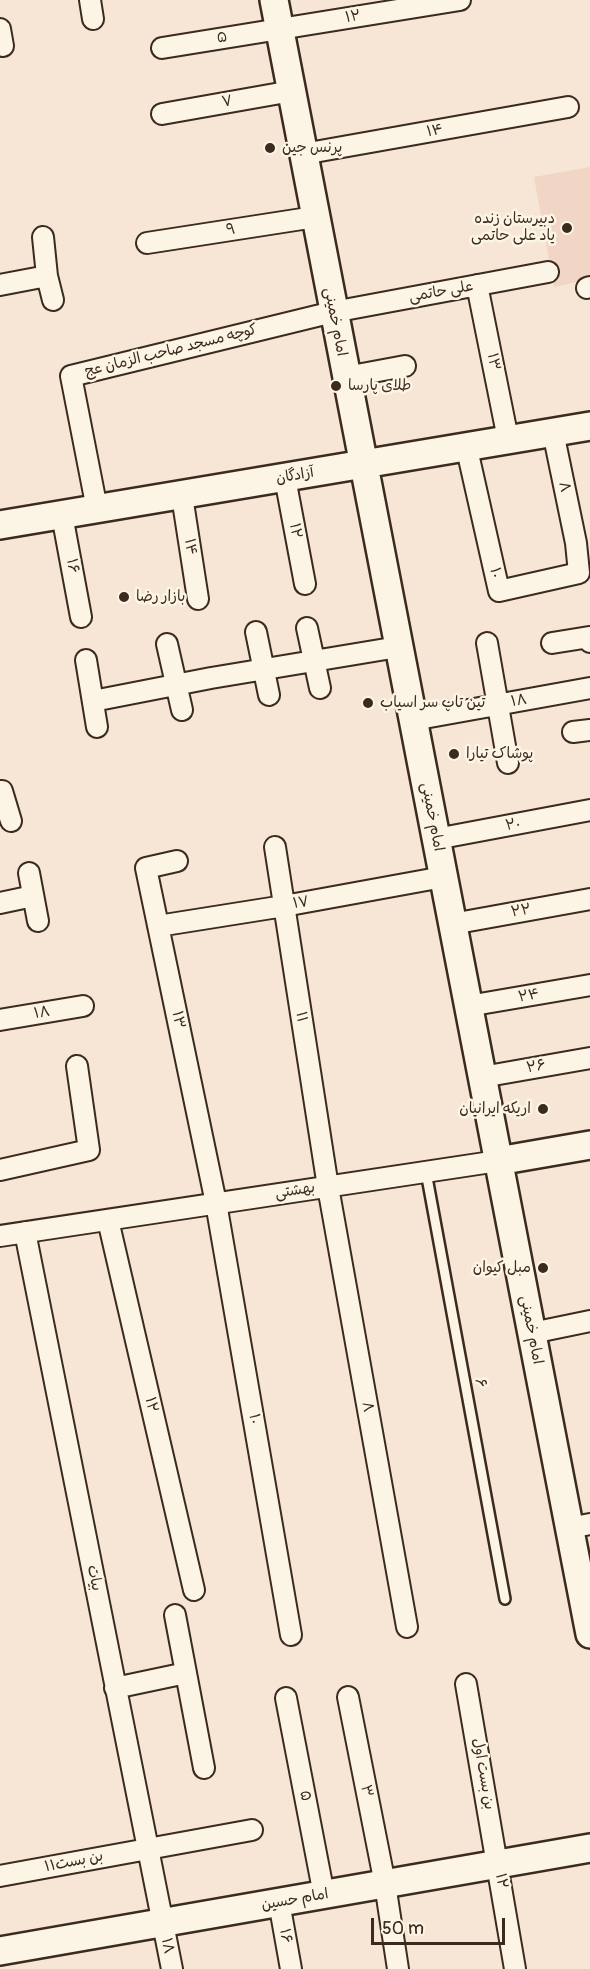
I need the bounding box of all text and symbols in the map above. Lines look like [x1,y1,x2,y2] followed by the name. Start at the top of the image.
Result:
[344,7,362,27] street label: ۱۲
[215,28,229,48] street label: ۵
[220,92,234,112] street label: ۷
[425,121,445,141] street label: ۱۴
[282,139,342,157] place label: پرنس جین
[263,141,277,155] marker: پرنس جین
[471,210,555,245] place label: دبیرستان زنده یاد علی حاتمی
[225,220,237,240] street label: ۹
[560,221,574,235] marker: دبیرستان زنده یاد علی حاتمی
[407,277,475,307] street label: علی حاتمی
[320,286,350,358] street label: امام خمینی
[83,321,259,381] street label: کوچه مسجد صاحب الزمان عج
[482,352,504,372] street label: ۱۳
[348,377,411,395] place label: طلای پارسا
[329,379,343,393] marker: طلای پارسا
[275,464,315,488] street label: آزادگان
[554,480,574,494] street label: ۸
[285,522,305,540] street label: ۱۲
[180,537,200,557] street label: ۱۴
[62,557,82,575] street label: ۱۶
[485,566,505,580] street label: ۱۰
[136,588,185,606] place label: بازار رضا
[117,590,131,604] marker: بازار رضا
[510,691,528,711] street label: ۱۸
[380,694,485,712] place label: تین تاپ سر اسیاب
[361,696,375,710] marker: تین تاپ سر اسیاب
[466,745,533,763] place label: پوشاک تیارا
[447,747,461,761] marker: پوشاک تیارا
[417,781,447,853] street label: امام خمینی
[504,815,522,835] street label: ۲۰
[292,893,310,913] street label: ۱۷
[509,900,533,922] street label: ۲۲
[517,985,541,1007] street label: ۲۴
[33,1003,51,1023] street label: ۱۸
[167,1009,189,1031] street label: ۱۳
[291,1010,311,1024] street label: ۱۱
[525,1056,547,1078] street label: ۲۶
[459,1100,531,1118] place label: اریکه ایرانیان
[536,1102,550,1116] marker: اریکه ایرانیان
[274,1179,316,1203] street label: بهشتی
[473,1259,531,1277] place label: مبل کیوان
[536,1261,550,1275] marker: مبل کیوان
[516,1294,546,1366] street label: امام خمینی
[470,1377,490,1389] street label: ۶
[140,1395,162,1415] street label: ۱۲
[357,1400,377,1414] street label: ۸
[244,1412,264,1426] street label: ۱۰
[83,1563,105,1593] street label: بیات
[468,1737,498,1811] street label: بن بست اول
[356,1783,376,1799] street label: ۳
[295,1789,315,1803] street label: ۵
[43,1847,105,1877] street label: بن بست۱۱
[491,1872,511,1890] street label: ۱۲
[260,1885,330,1915] street label: امام حسین
[374,1906,508,1944] scale bar
[382,1917,424,1940] text: 50 m
[275,1927,295,1945] street label: ۱۶
[157,1936,177,1956] street label: ۱۸

